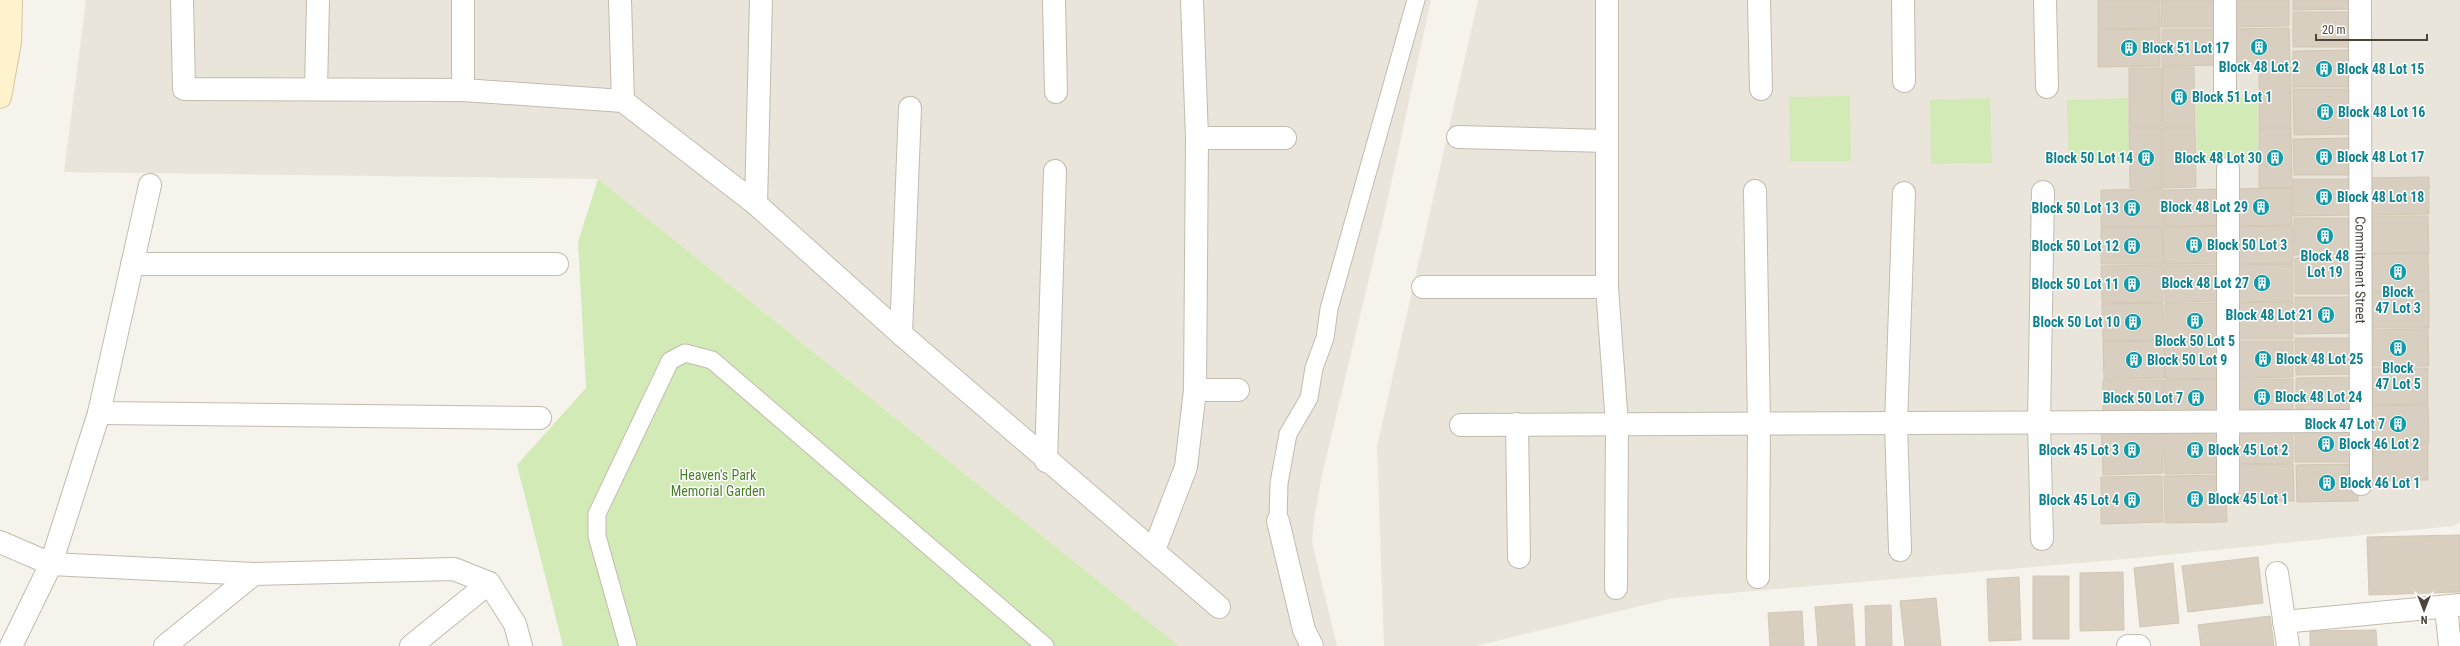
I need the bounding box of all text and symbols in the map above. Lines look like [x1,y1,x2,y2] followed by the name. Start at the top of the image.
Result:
[2316,16,2427,42] scale bar
[2322,23,2346,37] text: 20 m
[2249,37,2269,57] building icon: Block 48 Lot 2
[2119,38,2139,58] building icon: Block 51 Lot 17
[2142,40,2229,56] place label: Block 51 Lot 17
[2219,59,2299,75] place label: Block 48 Lot 2
[2314,59,2334,79] building icon: Block 48 Lot 15
[2337,61,2424,77] place label: Block 48 Lot 15
[2169,87,2189,107] building icon: Block 51 Lot 1
[2192,89,2272,105] place label: Block 51 Lot 1
[2315,102,2335,122] building icon: Block 48 Lot 16
[2338,104,2425,120] place label: Block 48 Lot 16
[2314,147,2334,167] building icon: Block 48 Lot 17
[2136,148,2156,168] building icon: Block 50 Lot 14
[2265,148,2285,168] building icon: Block 48 Lot 30
[2337,149,2424,165] place label: Block 48 Lot 17
[2046,150,2133,166] place label: Block 50 Lot 14
[2175,150,2262,166] place label: Block 48 Lot 30
[2314,187,2334,207] building icon: Block 48 Lot 18
[2337,189,2424,205] place label: Block 48 Lot 18
[2251,197,2271,217] building icon: Block 48 Lot 29
[2122,198,2142,218] building icon: Block 50 Lot 13
[2161,199,2248,215] place label: Block 48 Lot 29
[2032,200,2119,216] place label: Block 50 Lot 13
[2352,216,2369,324] street label: Commitment Street
[2315,226,2335,246] building icon: Block 48 Lot 19
[2184,235,2204,255] building icon: Block 50 Lot 3
[2122,236,2142,256] building icon: Block 50 Lot 12
[2207,237,2287,253] place label: Block 50 Lot 3
[2032,238,2119,254] place label: Block 50 Lot 12
[2301,248,2349,280] place label: Block 48 Lot 19
[2388,262,2408,282] building icon: Block 47 Lot 3
[2252,273,2272,293] building icon: Block 48 Lot 27
[2122,274,2142,294] building icon: Block 50 Lot 11
[2162,275,2249,291] place label: Block 48 Lot 27
[2032,276,2119,292] place label: Block 50 Lot 11
[2375,284,2421,316] place label: Block 47 Lot 3
[2316,305,2336,325] building icon: Block 48 Lot 21
[2226,307,2313,323] place label: Block 48 Lot 21
[2185,311,2205,331] building icon: Block 50 Lot 5
[2123,312,2143,332] building icon: Block 50 Lot 10
[2033,314,2120,330] place label: Block 50 Lot 10
[2155,333,2235,349] place label: Block 50 Lot 5
[2388,338,2408,358] building icon: Block 47 Lot 5
[2253,349,2273,369] building icon: Block 48 Lot 25
[2124,350,2144,370] building icon: Block 50 Lot 9
[2276,351,2363,367] place label: Block 48 Lot 25
[2147,352,2227,368] place label: Block 50 Lot 9
[2375,360,2421,392] place label: Block 47 Lot 5
[2252,387,2272,407] building icon: Block 48 Lot 24
[2186,388,2206,408] building icon: Block 50 Lot 7
[2275,389,2362,405] place label: Block 48 Lot 24
[2103,390,2183,406] place label: Block 50 Lot 7
[2388,414,2408,434] building icon: Block 47 Lot 7
[2305,416,2385,432] place label: Block 47 Lot 7
[2316,434,2336,454] building icon: Block 46 Lot 2
[2339,436,2419,452] place label: Block 46 Lot 2
[2122,440,2142,460] building icon: Block 45 Lot 3
[2185,440,2205,460] building icon: Block 45 Lot 2
[2039,442,2119,458] place label: Block 45 Lot 3
[2208,442,2288,458] place label: Block 45 Lot 2
[671,467,765,499] park label: Heaven's Park Memorial Garden
[2317,473,2337,493] building icon: Block 46 Lot 1
[2340,475,2420,491] place label: Block 46 Lot 1
[2185,489,2205,509] building icon: Block 45 Lot 1
[2122,490,2142,510] building icon: Block 45 Lot 4
[2208,491,2288,507] place label: Block 45 Lot 1
[2039,492,2119,508] place label: Block 45 Lot 4
[2404,590,2444,630] north arrow
[2420,613,2427,626] text: N

